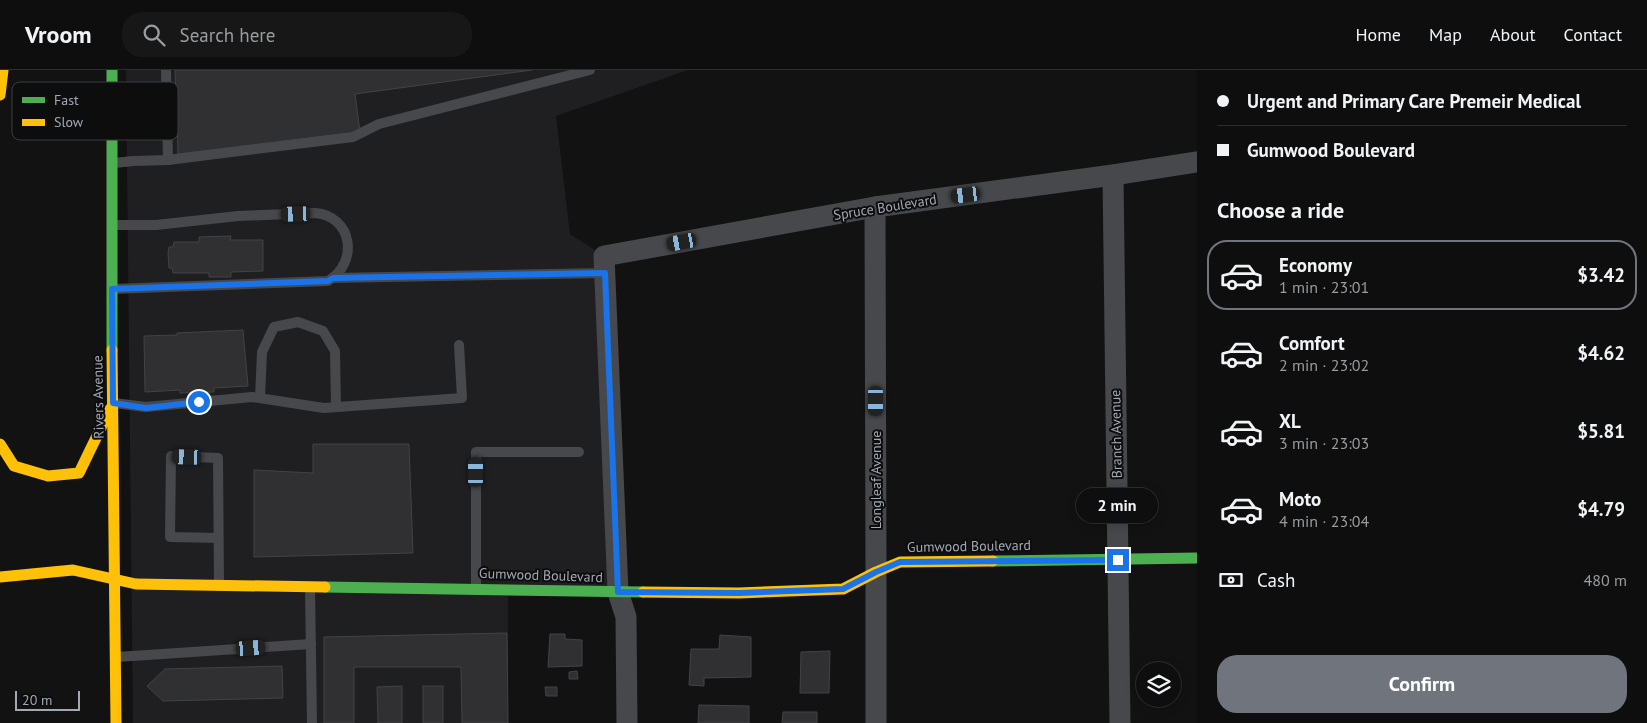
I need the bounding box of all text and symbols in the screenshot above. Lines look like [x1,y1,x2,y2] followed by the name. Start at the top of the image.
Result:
[122,12,472,57] search box
[25,19,92,50] text: Vroom
[140,21,168,49] icon: search
[180,23,275,47] text: Search here
[1355,23,1401,46] text: Home
[1429,23,1462,46] text: Map
[1490,23,1536,46] text: About
[1564,23,1622,46] text: Contact
[12,82,178,140] legend
[1247,89,1581,113] text: Urgent and Primary Care Premeir Medical
[54,91,79,109] text: Fast
[54,113,84,131] text: Slow
[1247,138,1415,162] text: Gumwood Boulevard
[950,186,981,204] car
[832,190,938,224] street label: Spruce Boulevard
[1217,196,1344,224] text: Choose a ride
[280,206,311,222] car
[665,232,698,252] car
[1219,253,1264,298] icon: car
[1279,253,1352,277] text: Economy
[1577,263,1625,287] text: $3.42
[1279,277,1369,297] text: 1 min · 23:01
[1219,331,1264,376] icon: car
[1279,331,1345,355] text: Comfort
[1577,341,1625,365] text: $4.62
[88,355,108,439] street label: Rivers Avenue
[1279,355,1369,375] text: 2 min · 23:02
[868,386,883,416] car
[1106,390,1126,478] street label: Branch Avenue
[188,391,210,413] route start
[1219,409,1264,454] icon: car
[1279,409,1301,433] text: XL
[1577,419,1625,443] text: $5.81
[867,431,885,529] street label: Longleaf Avenue
[1279,433,1369,453] text: 3 min · 23:03
[171,449,202,465] car
[468,457,483,487] car
[1219,487,1264,532] icon: car
[1279,487,1321,511] text: Moto
[1077,488,1159,522] callout: 2 min
[1097,495,1137,515] text: 2 min
[1577,497,1625,521] text: $4.79
[1279,511,1369,531] text: 4 min · 23:04
[907,536,1031,556] street label: Gumwood Boulevard
[1107,549,1129,571] route end
[479,564,603,586] street label: Gumwood Boulevard
[1217,566,1245,594] icon: cash
[1257,568,1295,592] text: Cash
[1584,570,1627,590] text: 480 m
[235,639,266,657] car
[1217,655,1627,713] button: Confirm
[1136,662,1181,707] map controls
[1136,662,1181,707] button: layers
[15,688,80,711] scale bar
[22,691,52,709] text: 20 m

